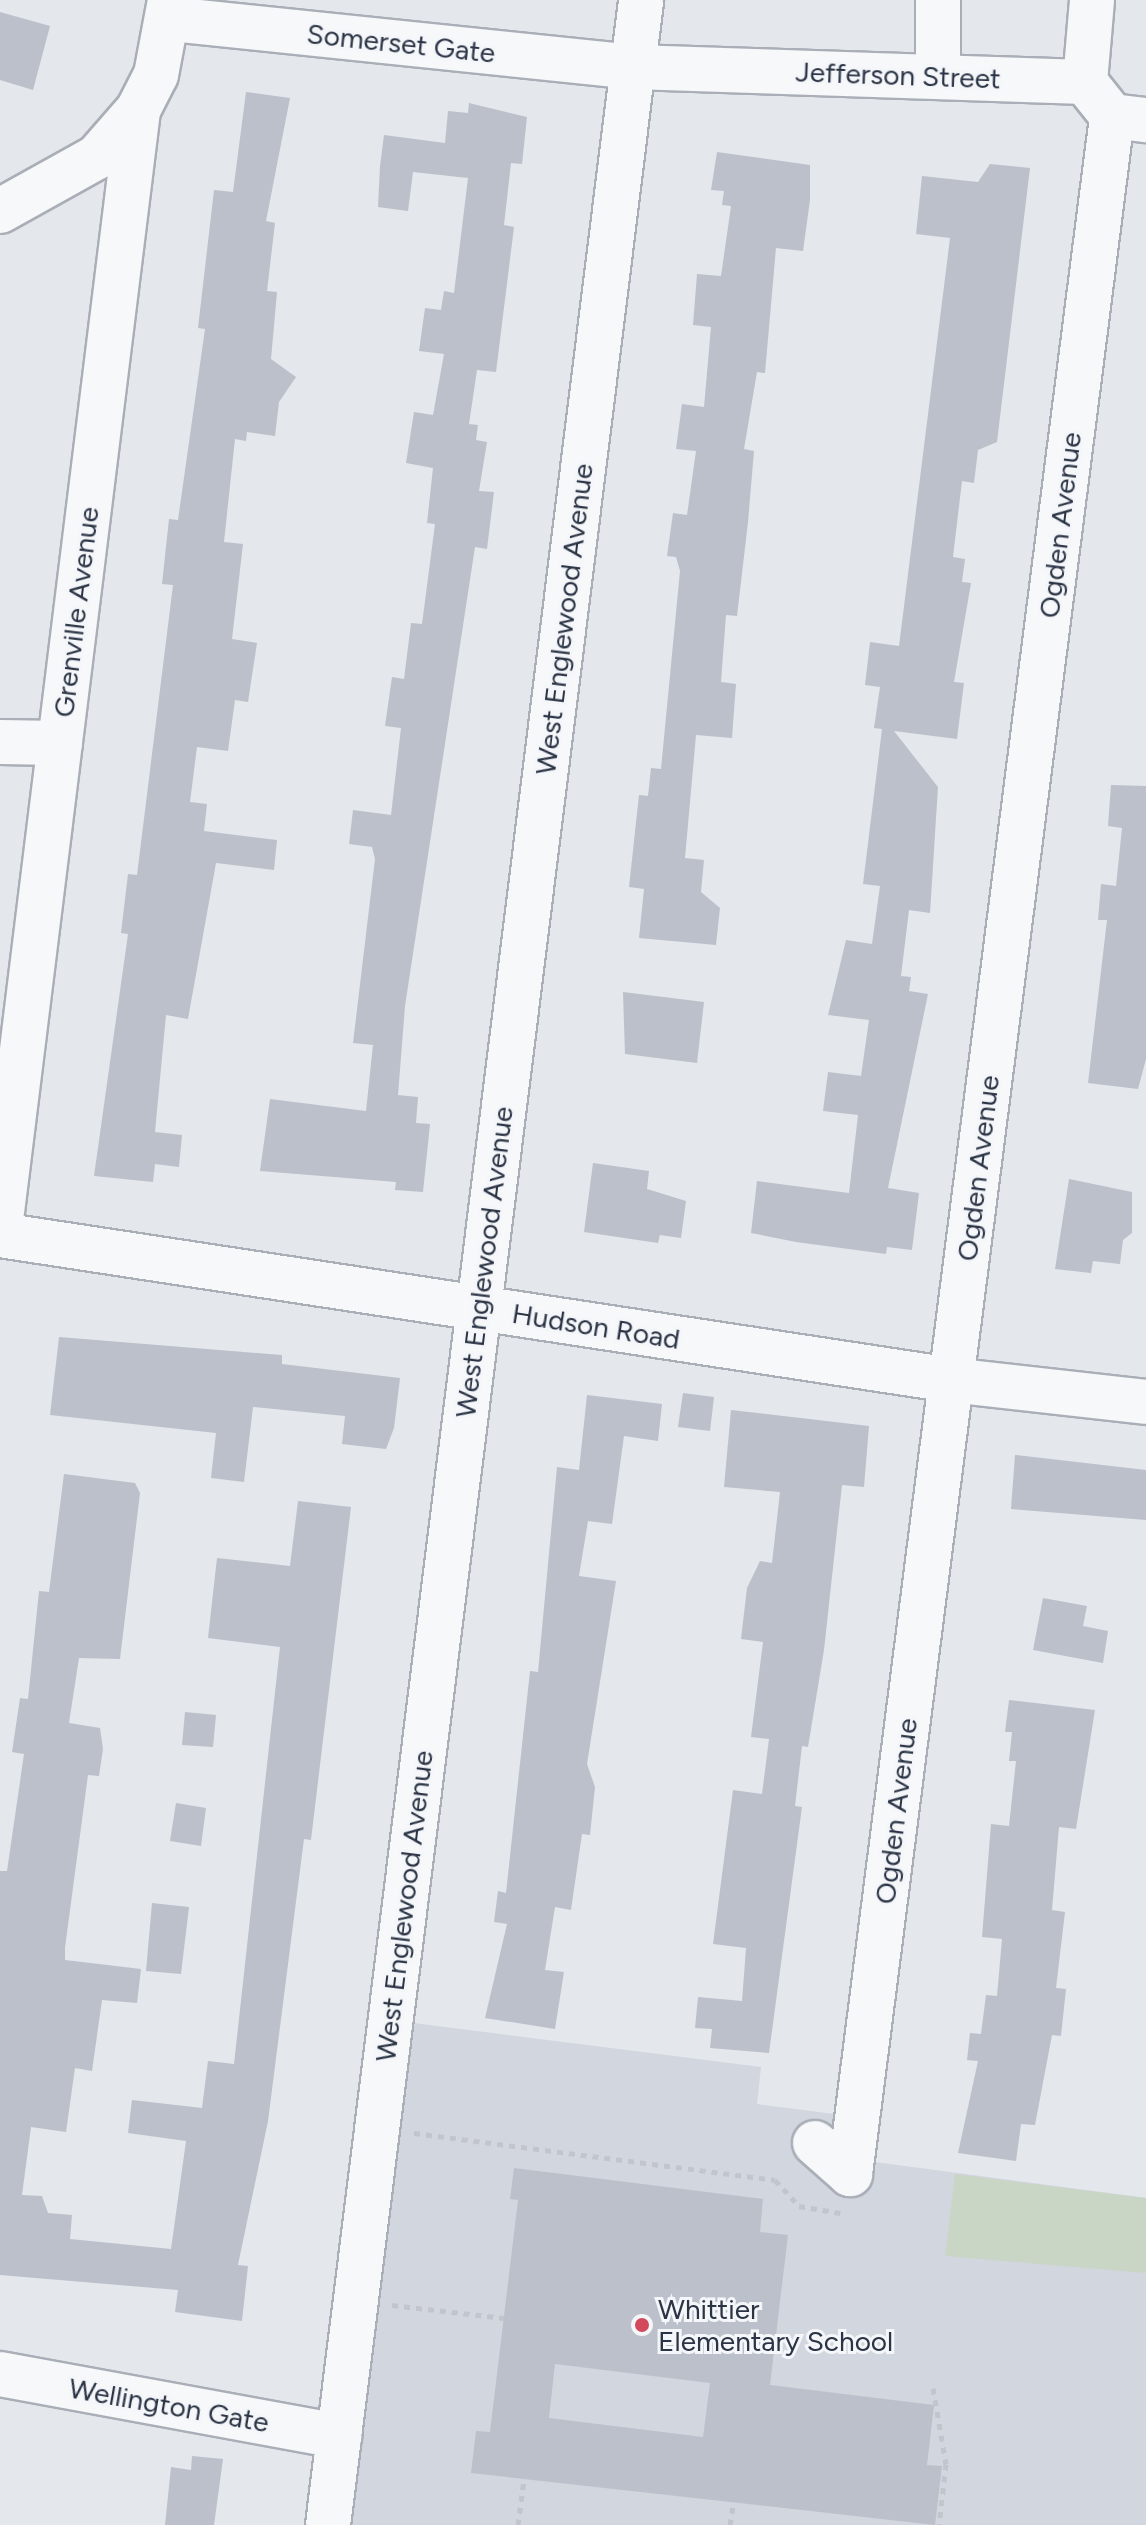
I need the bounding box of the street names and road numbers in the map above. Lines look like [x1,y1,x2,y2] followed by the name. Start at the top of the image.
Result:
[305,16,497,70] street label: Somerset Gate
[795,55,1001,95] street label: Jefferson Street
[1032,430,1088,620] street label: Ogden Avenue
[528,461,600,777] street label: West Englewood Avenue
[46,505,106,719] street label: Grenville Avenue
[950,1073,1006,1263] street label: Ogden Avenue
[448,1104,520,1420] street label: West Englewood Avenue
[510,1296,682,1356] street label: Hudson Road
[868,1716,924,1906] street label: Ogden Avenue
[368,1748,440,2064] street label: West Englewood Avenue
[66,2371,272,2439] street label: Wellington Gate

